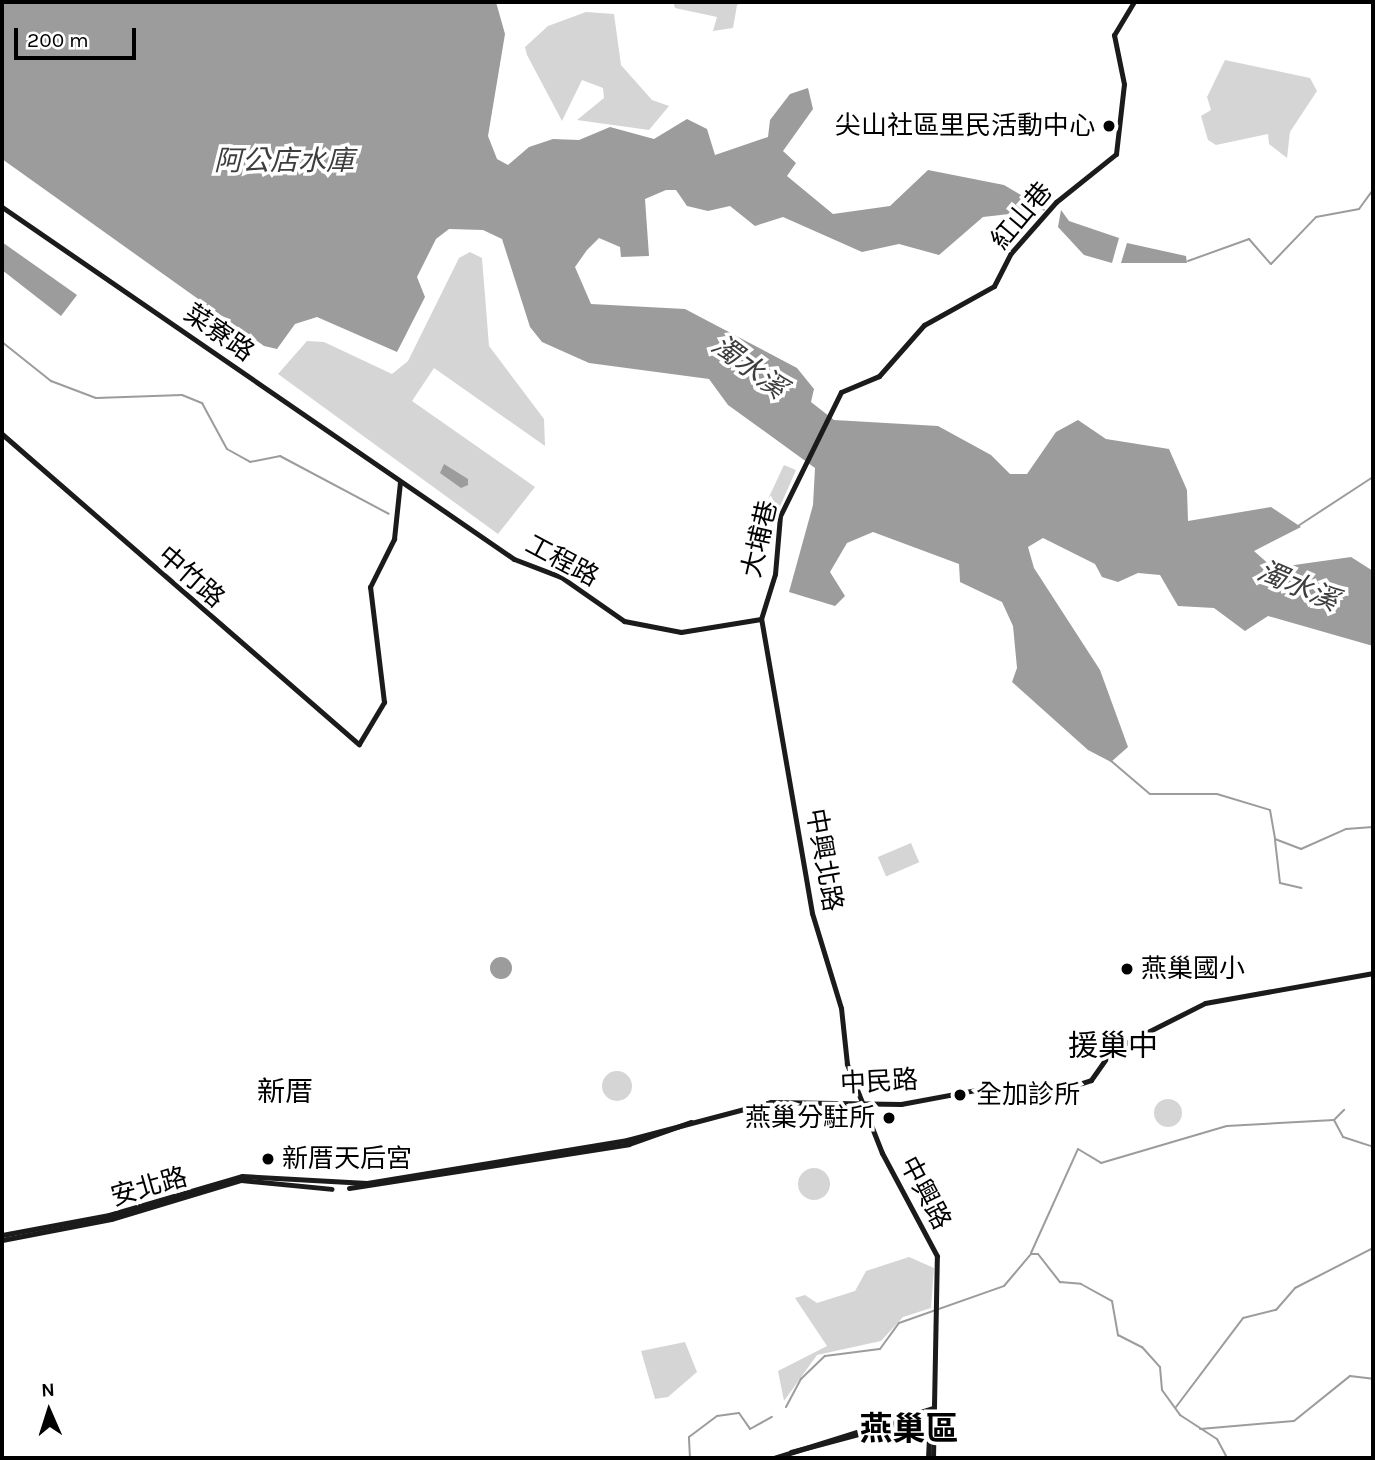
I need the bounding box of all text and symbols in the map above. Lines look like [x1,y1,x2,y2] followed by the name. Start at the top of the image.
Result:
[18,14,140,58] scale bar
[27,28,89,52] text: 200 m
[835,110,1095,142] place label: 尖山社區里民活動中心
[1101,118,1117,134] marker: 尖山社區里民活動中心
[214,144,354,178] water label: 阿公店水庫
[985,176,1059,256] street label: 紅山巷
[178,298,260,368] street label: 菜寮路
[705,328,793,406] water label: 濁水溪
[736,497,784,581] street label: 大埔巷
[520,529,604,593] street label: 工程路
[151,540,231,614] street label: 中竹路
[1253,554,1343,618] water label: 濁水溪
[800,806,848,914] street label: 中興北路
[1141,953,1245,985] place label: 燕巢國小
[1119,961,1135,977] marker: 燕巢國小
[1068,1028,1158,1064] district label: 援巢中
[839,1064,919,1100] street label: 中民路
[257,1075,313,1109] district label: 新厝
[976,1079,1080,1111] place label: 全加診所
[950,1085,970,1105] marker: 全加診所
[745,1102,875,1134] place label: 燕巢分駐所
[881,1110,897,1126] marker: 燕巢分駐所
[282,1143,412,1175] place label: 新厝天后宮
[260,1151,276,1167] marker: 新厝天后宮
[893,1151,957,1235] street label: 中興路
[107,1161,191,1213] street label: 安北路
[14,1376,84,1446] north arrow
[41,1379,55,1401] text: N
[860,1410,958,1450] district label: 燕巢區

